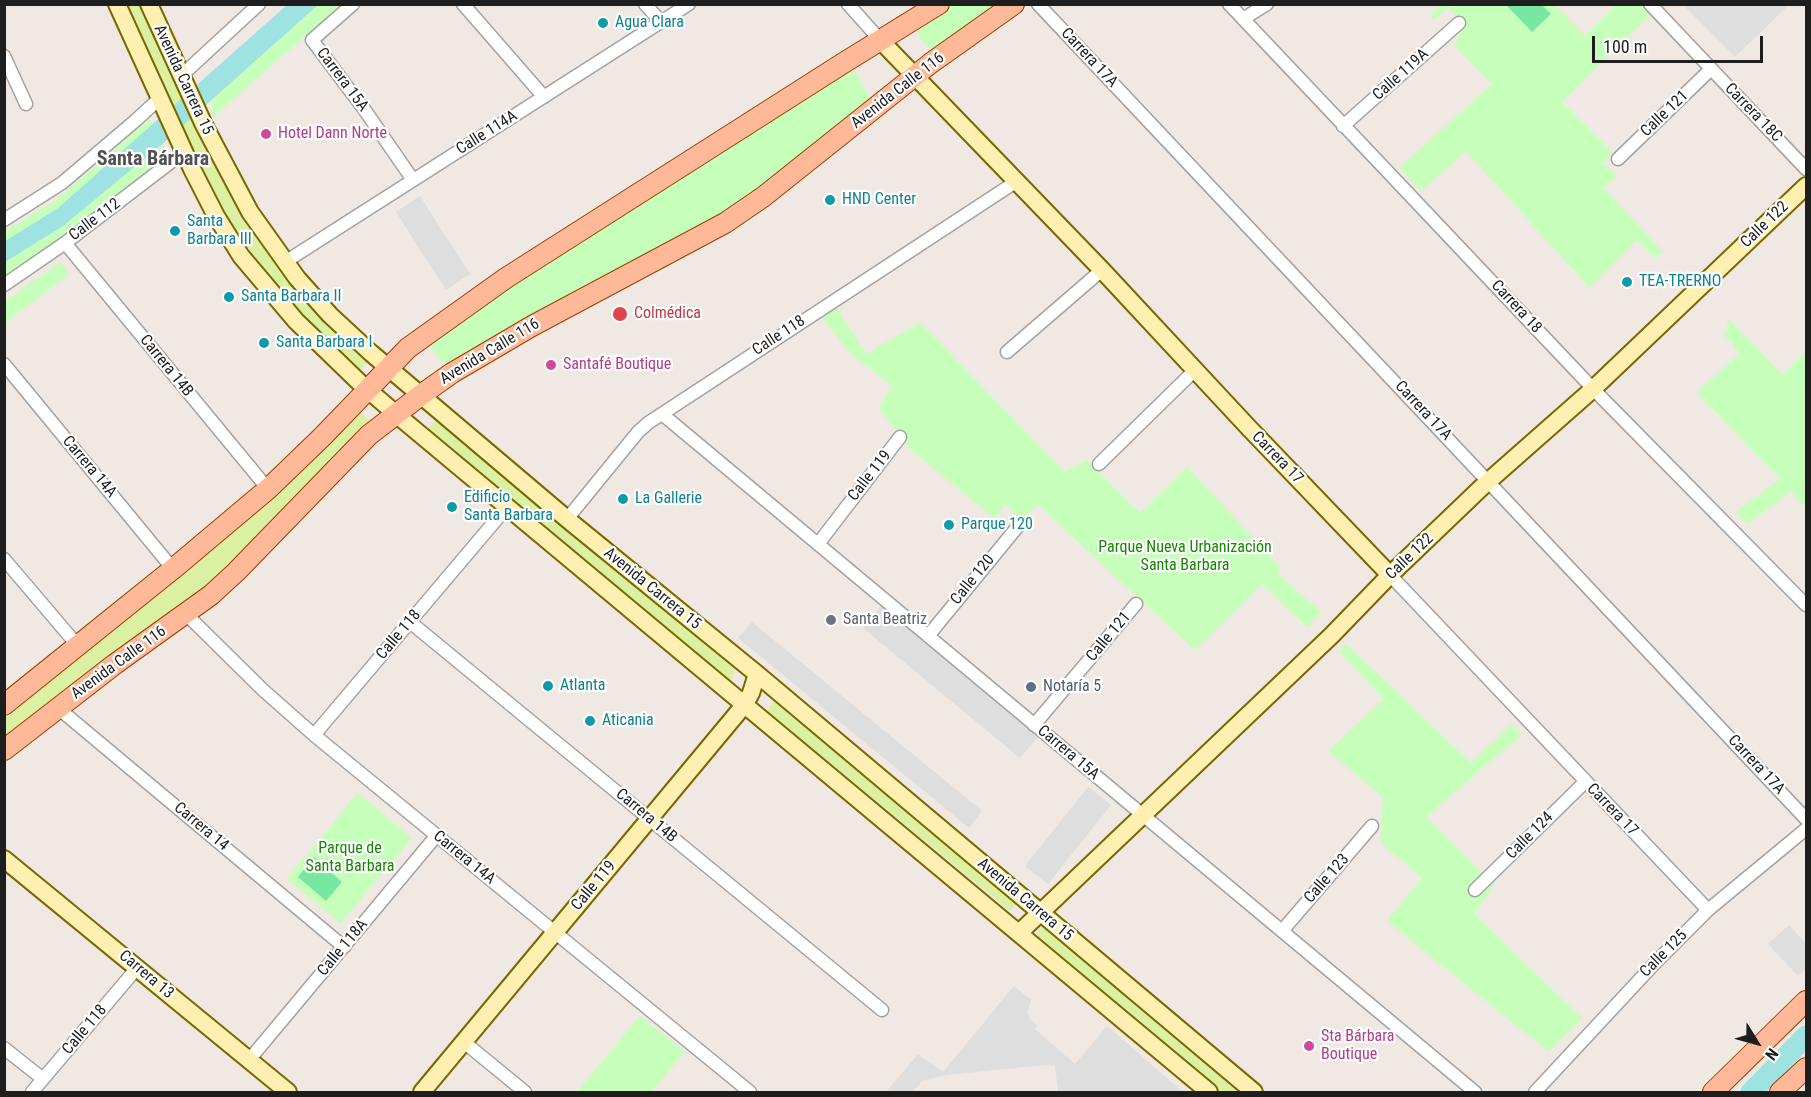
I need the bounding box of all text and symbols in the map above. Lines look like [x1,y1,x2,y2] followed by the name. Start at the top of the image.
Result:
[615,13,684,33] place label: Agua Clara
[596,16,610,30] marker: Agua Clara
[149,22,217,138] street label: Avenida Carrera 15
[1056,24,1122,92] street label: Carrera 17A
[1595,24,1766,62] scale bar
[1603,36,1647,57] text: 100 m
[312,44,372,116] street label: Carrera 15A
[1369,45,1433,105] street label: Calle 119A
[848,49,948,133] street label: Avenida Calle 116
[1720,79,1786,147] street label: Carrera 18C
[1637,87,1693,141] street label: Calle 121
[453,107,521,159] street label: Calle 114A
[278,124,387,144] place label: Hotel Dann Norte
[259,127,273,141] marker: Hotel Dann Norte
[97,148,209,172] district label: Santa Bárbara
[842,190,916,210] place label: HND Center
[823,193,837,207] marker: HND Center
[66,195,124,245] street label: Calle 112
[1737,198,1793,252] street label: Calle 122
[187,212,252,250] place label: Santa Barbara III
[168,224,182,238] marker: Santa Barbara III
[1639,272,1721,292] place label: TEA-TRERNO
[1620,275,1634,289] marker: TEA-TRERNO
[1487,276,1545,338] street label: Carrera 18
[241,287,342,307] place label: Santa Barbara II
[222,290,236,304] marker: Santa Barbara II
[634,304,701,324] place label: Colmédica
[611,305,629,323] marker: Colmédica
[749,312,809,360] street label: Calle 118
[437,315,543,389] street label: Avenida Calle 116
[135,331,197,401] street label: Carrera 14B
[276,333,373,353] place label: Santa Barbara I
[257,336,271,350] marker: Santa Barbara I
[563,355,671,375] place label: Santafé Boutique
[544,358,558,372] marker: Santafé Boutique
[1390,377,1456,445] street label: Carrera 17A
[1247,428,1307,488] street label: Carrera 17
[58,432,120,502] street label: Carrera 14A
[844,447,896,505] street label: Calle 119
[464,488,553,526] place label: Edificio Santa Barbara
[635,489,702,509] place label: La Gallerie
[616,492,630,506] marker: La Gallerie
[445,500,459,514] marker: Edificio Santa Barbara
[961,515,1033,535] place label: Parque 120
[942,518,956,532] marker: Parque 120
[1382,530,1438,584] street label: Calle 122
[1098,538,1272,576] park label: Parque Nueva Urbanización Santa Barbara
[600,544,704,634] street label: Avenida Carrera 15
[947,551,999,609] street label: Calle 120
[373,606,425,664] street label: Calle 118
[1083,608,1135,666] street label: Calle 121
[843,610,927,630] place label: Santa Beatriz
[824,613,838,627] marker: Santa Beatriz
[68,622,170,704] street label: Avenida Calle 116
[560,676,605,696] place label: Atlanta
[1043,677,1101,697] place label: Notaría 5
[541,679,555,693] marker: Atlanta
[1024,680,1038,694] marker: Notaría 5
[602,711,654,731] place label: Aticania
[583,714,597,728] marker: Aticania
[1033,722,1103,784] street label: Carrera 15A
[1723,731,1789,799] street label: Carrera 17A
[1582,780,1642,840] street label: Carrera 17
[611,785,681,847] street label: Carrera 14B
[170,799,232,855] street label: Carrera 14
[1502,808,1558,864] street label: Calle 124
[429,827,499,889] street label: Carrera 14A
[306,839,394,877] park label: Parque de Santa Barbara
[1300,850,1354,908] street label: Calle 123
[973,854,1077,946] street label: Avenida Carrera 15
[568,857,620,915] street label: Calle 119
[314,916,372,980] street label: Calle 118A
[1636,926,1692,982] street label: Calle 125
[115,947,177,1003] street label: Carrera 13
[59,1001,111,1059] street label: Calle 118
[1727,1013,1787,1073] north arrow
[1321,1027,1394,1065] place label: Sta Bárbara Boutique
[1302,1039,1316,1053] marker: Sta Bárbara Boutique
[1761,1044,1782,1064] text: N

